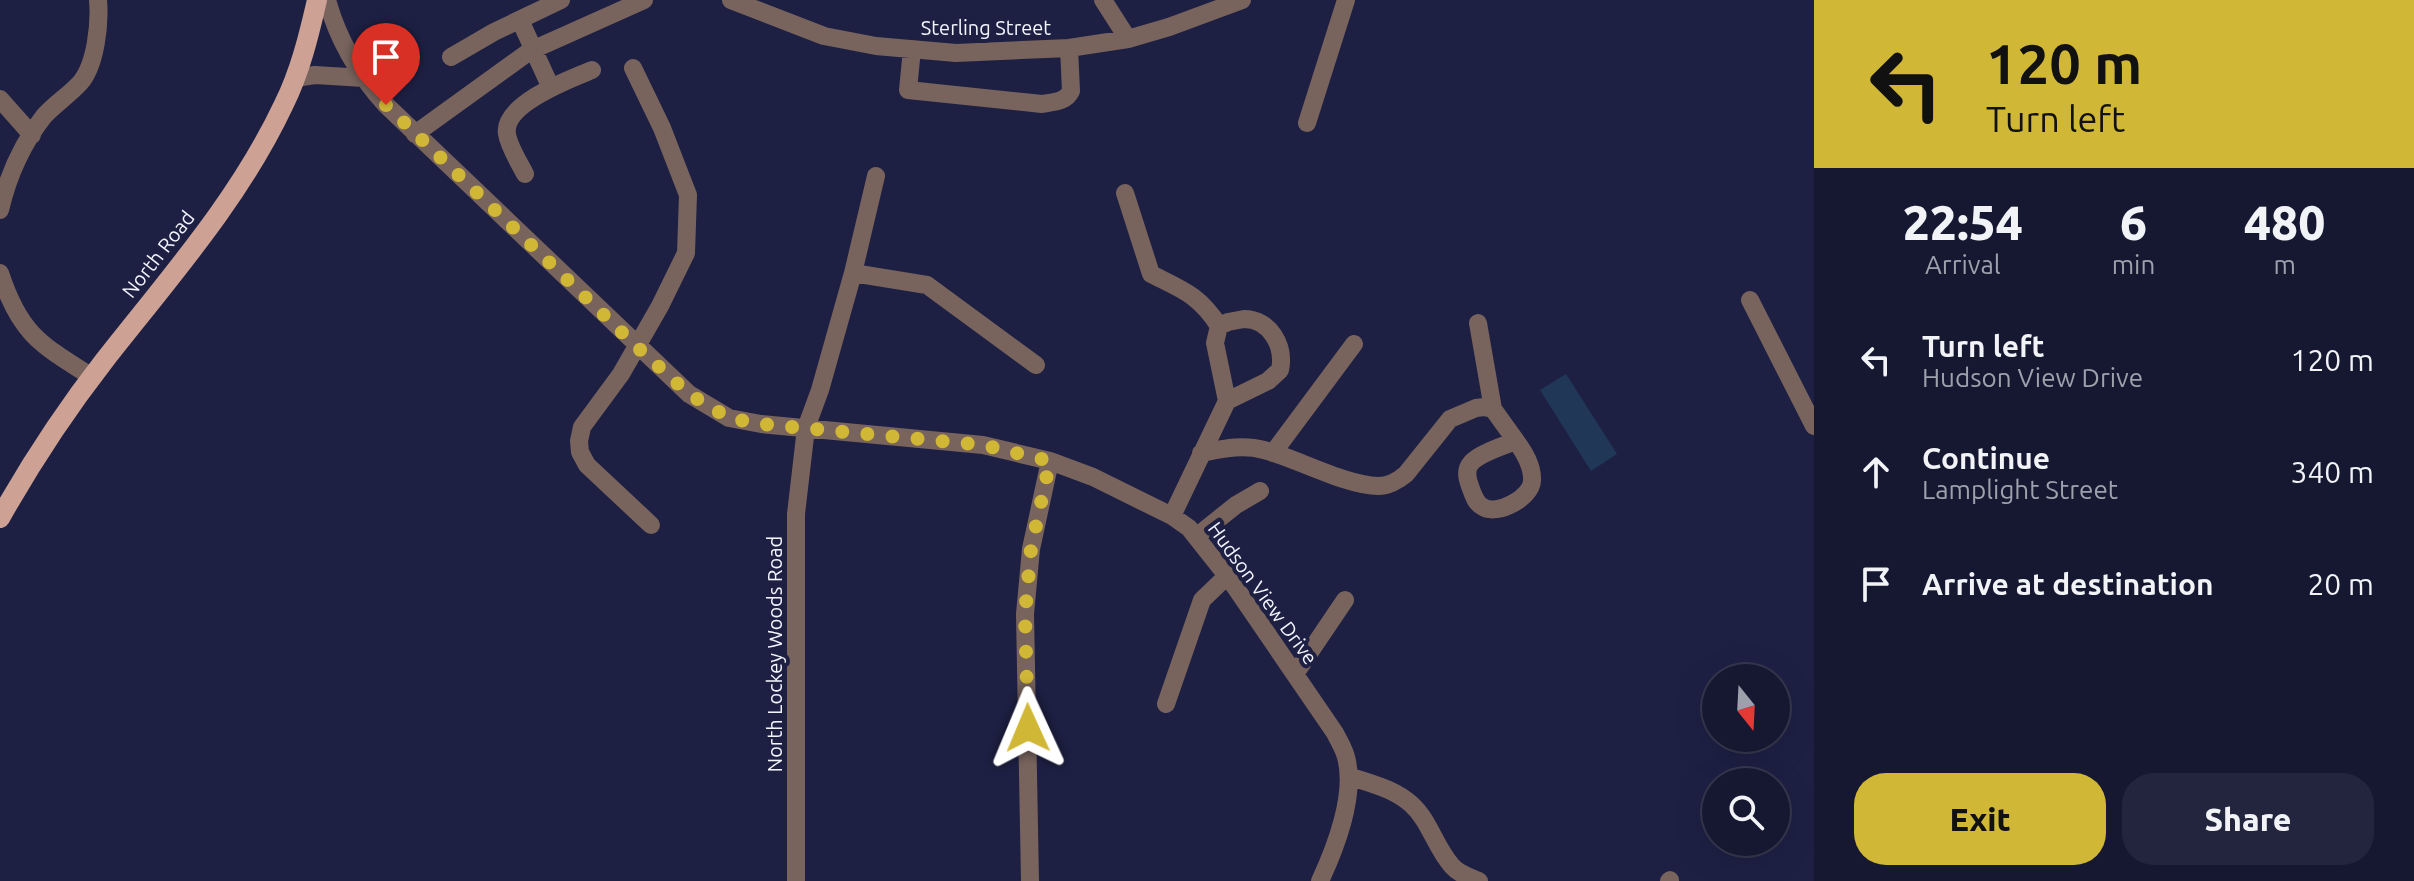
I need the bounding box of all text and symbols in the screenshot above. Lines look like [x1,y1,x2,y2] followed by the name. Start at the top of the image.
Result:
[921,16,1051,39] street label: Sterling Street
[352,23,420,105] pin
[1854,32,1958,136] icon: left
[1986,32,2142,95] text: 120 m
[364,35,408,79] icon: arrive
[1986,98,2125,139] text: Turn left
[1903,195,2023,249] text: 22:54
[2120,195,2147,249] text: 6
[2244,195,2325,249] text: 480
[117,206,199,302] street label: North Road
[1925,250,2001,279] text: Arrival
[2112,250,2155,279] text: min
[2273,250,2296,279] text: m
[1922,329,2044,363] text: Turn left
[1854,338,1898,382] icon: left
[2290,343,2374,377] text: 120 m
[1922,363,2143,392] text: Hudson View Drive
[1922,441,2050,475] text: Continue
[1854,450,1898,494] icon: ahead
[2290,455,2374,489] text: 340 m
[1922,475,2118,504] text: Lamplight Street
[1204,517,1322,669] street label: Hudson View Drive
[763,536,786,772] street label: North Lockey Woods Road
[1854,562,1898,606] icon: arrive
[1922,567,2214,601] text: Arrive at destination
[2307,567,2374,601] text: 20 m
[1702,664,1790,752] north arrow
[1702,664,1790,856] map controls
[986,686,1070,770] position arrow
[1702,768,1790,856] button: search
[1854,773,2106,865] button: Exit
[2122,773,2374,865] button: Share

